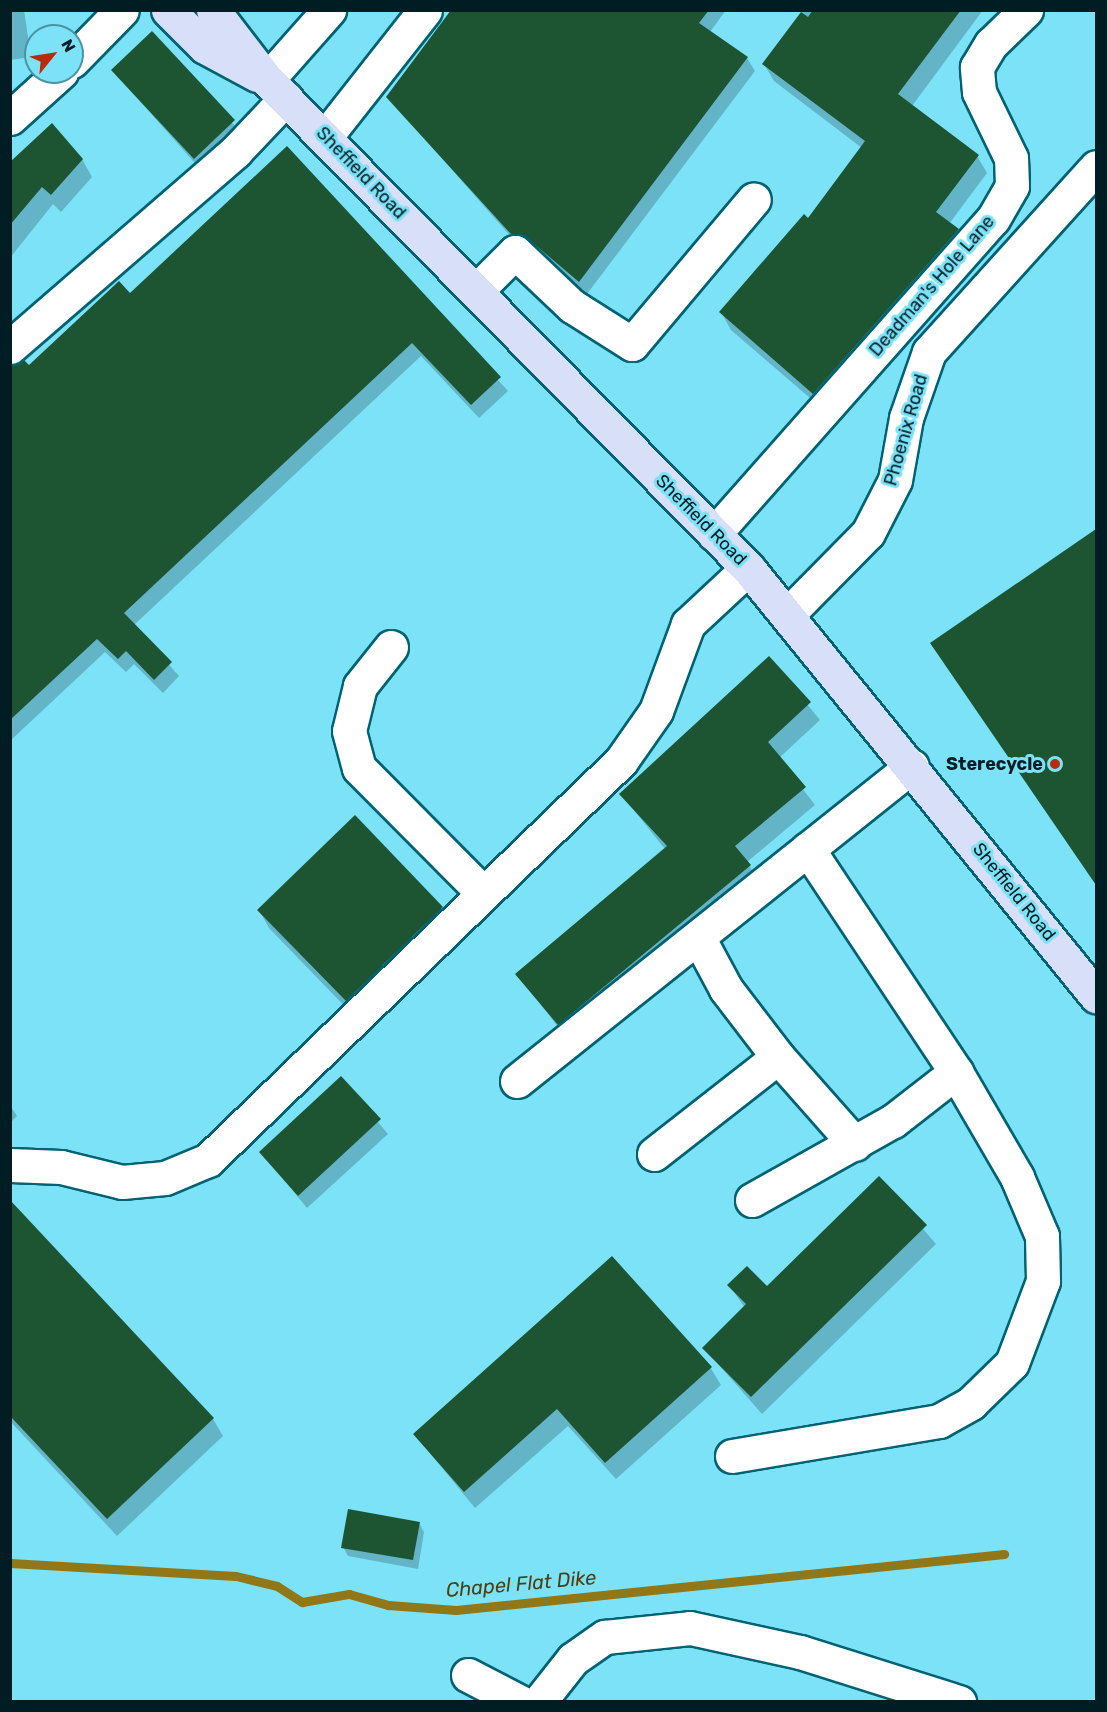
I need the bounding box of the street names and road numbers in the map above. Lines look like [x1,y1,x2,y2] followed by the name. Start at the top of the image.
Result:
[312,122,410,224] street label: Sheffield Road
[865,211,999,361] street label: Deadman's Hole Lane
[880,372,932,488] street label: Phoenix Road
[651,470,751,570] street label: Sheffield Road
[968,839,1060,945] street label: Sheffield Road

